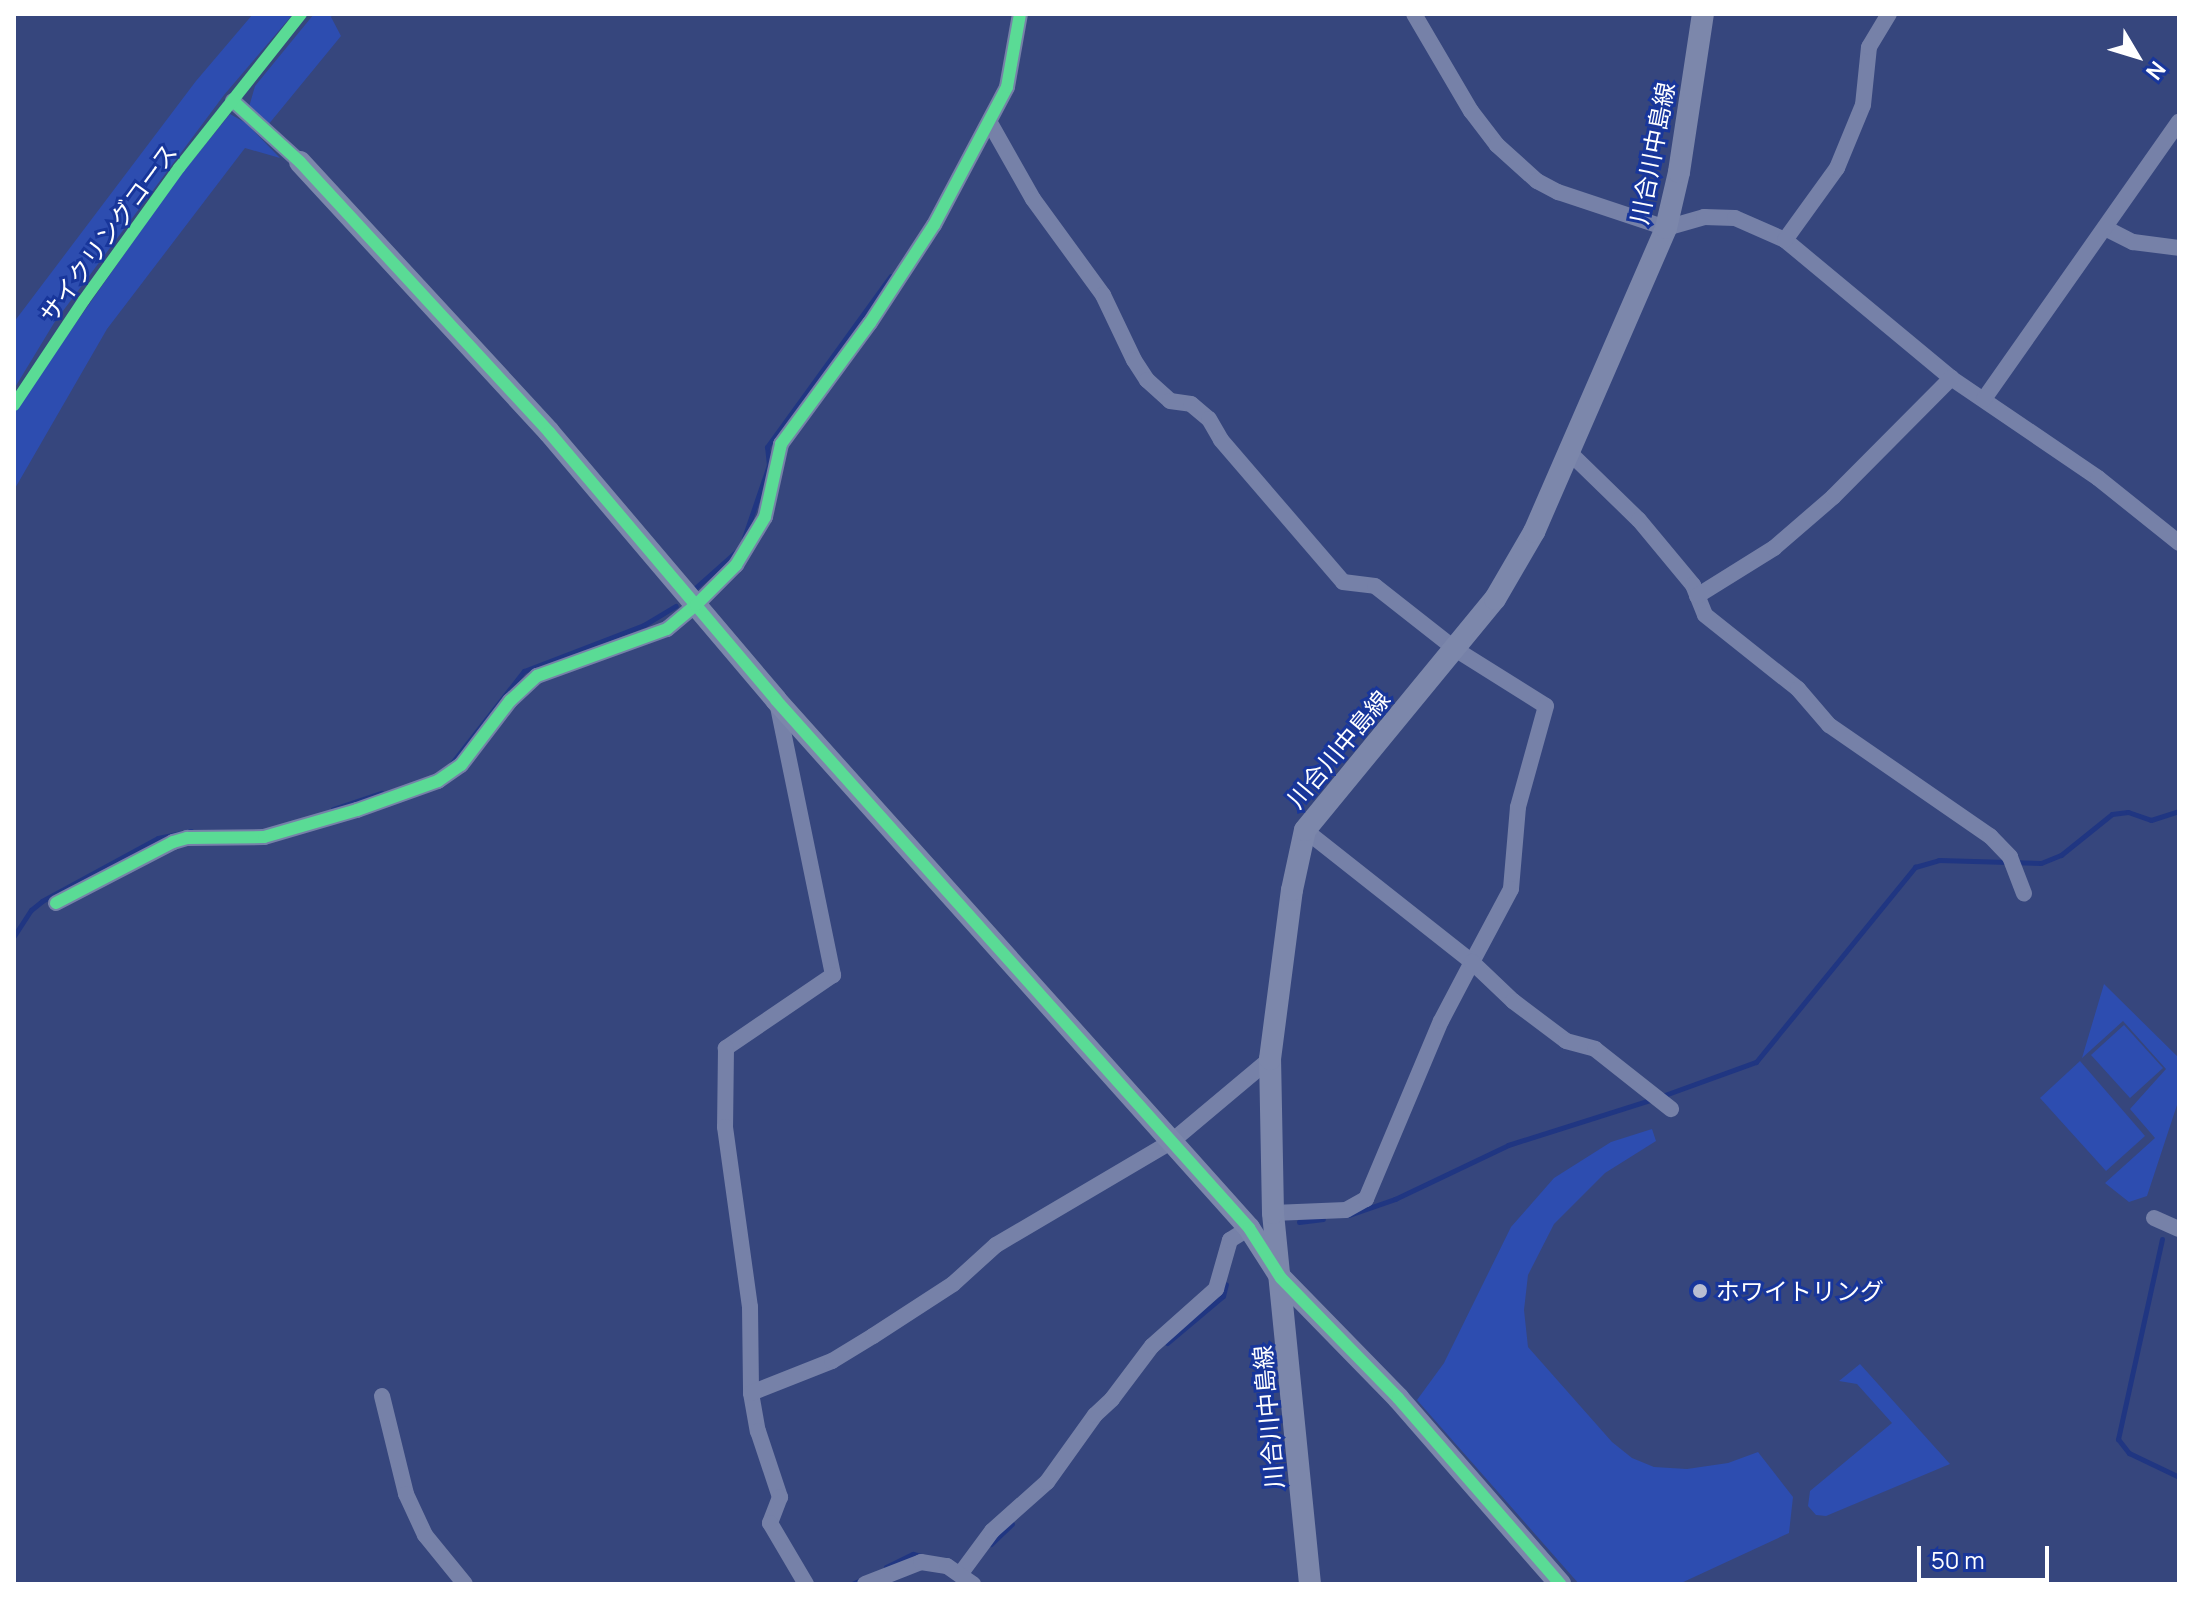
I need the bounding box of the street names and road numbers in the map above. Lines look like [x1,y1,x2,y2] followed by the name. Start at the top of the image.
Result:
[1624,80,1680,226] street label: 川合川中島線
[33,137,183,329] street label: サイクリングコース
[1281,685,1395,813] street label: 川合川中島線
[1247,1344,1289,1490] street label: 川合川中島線

